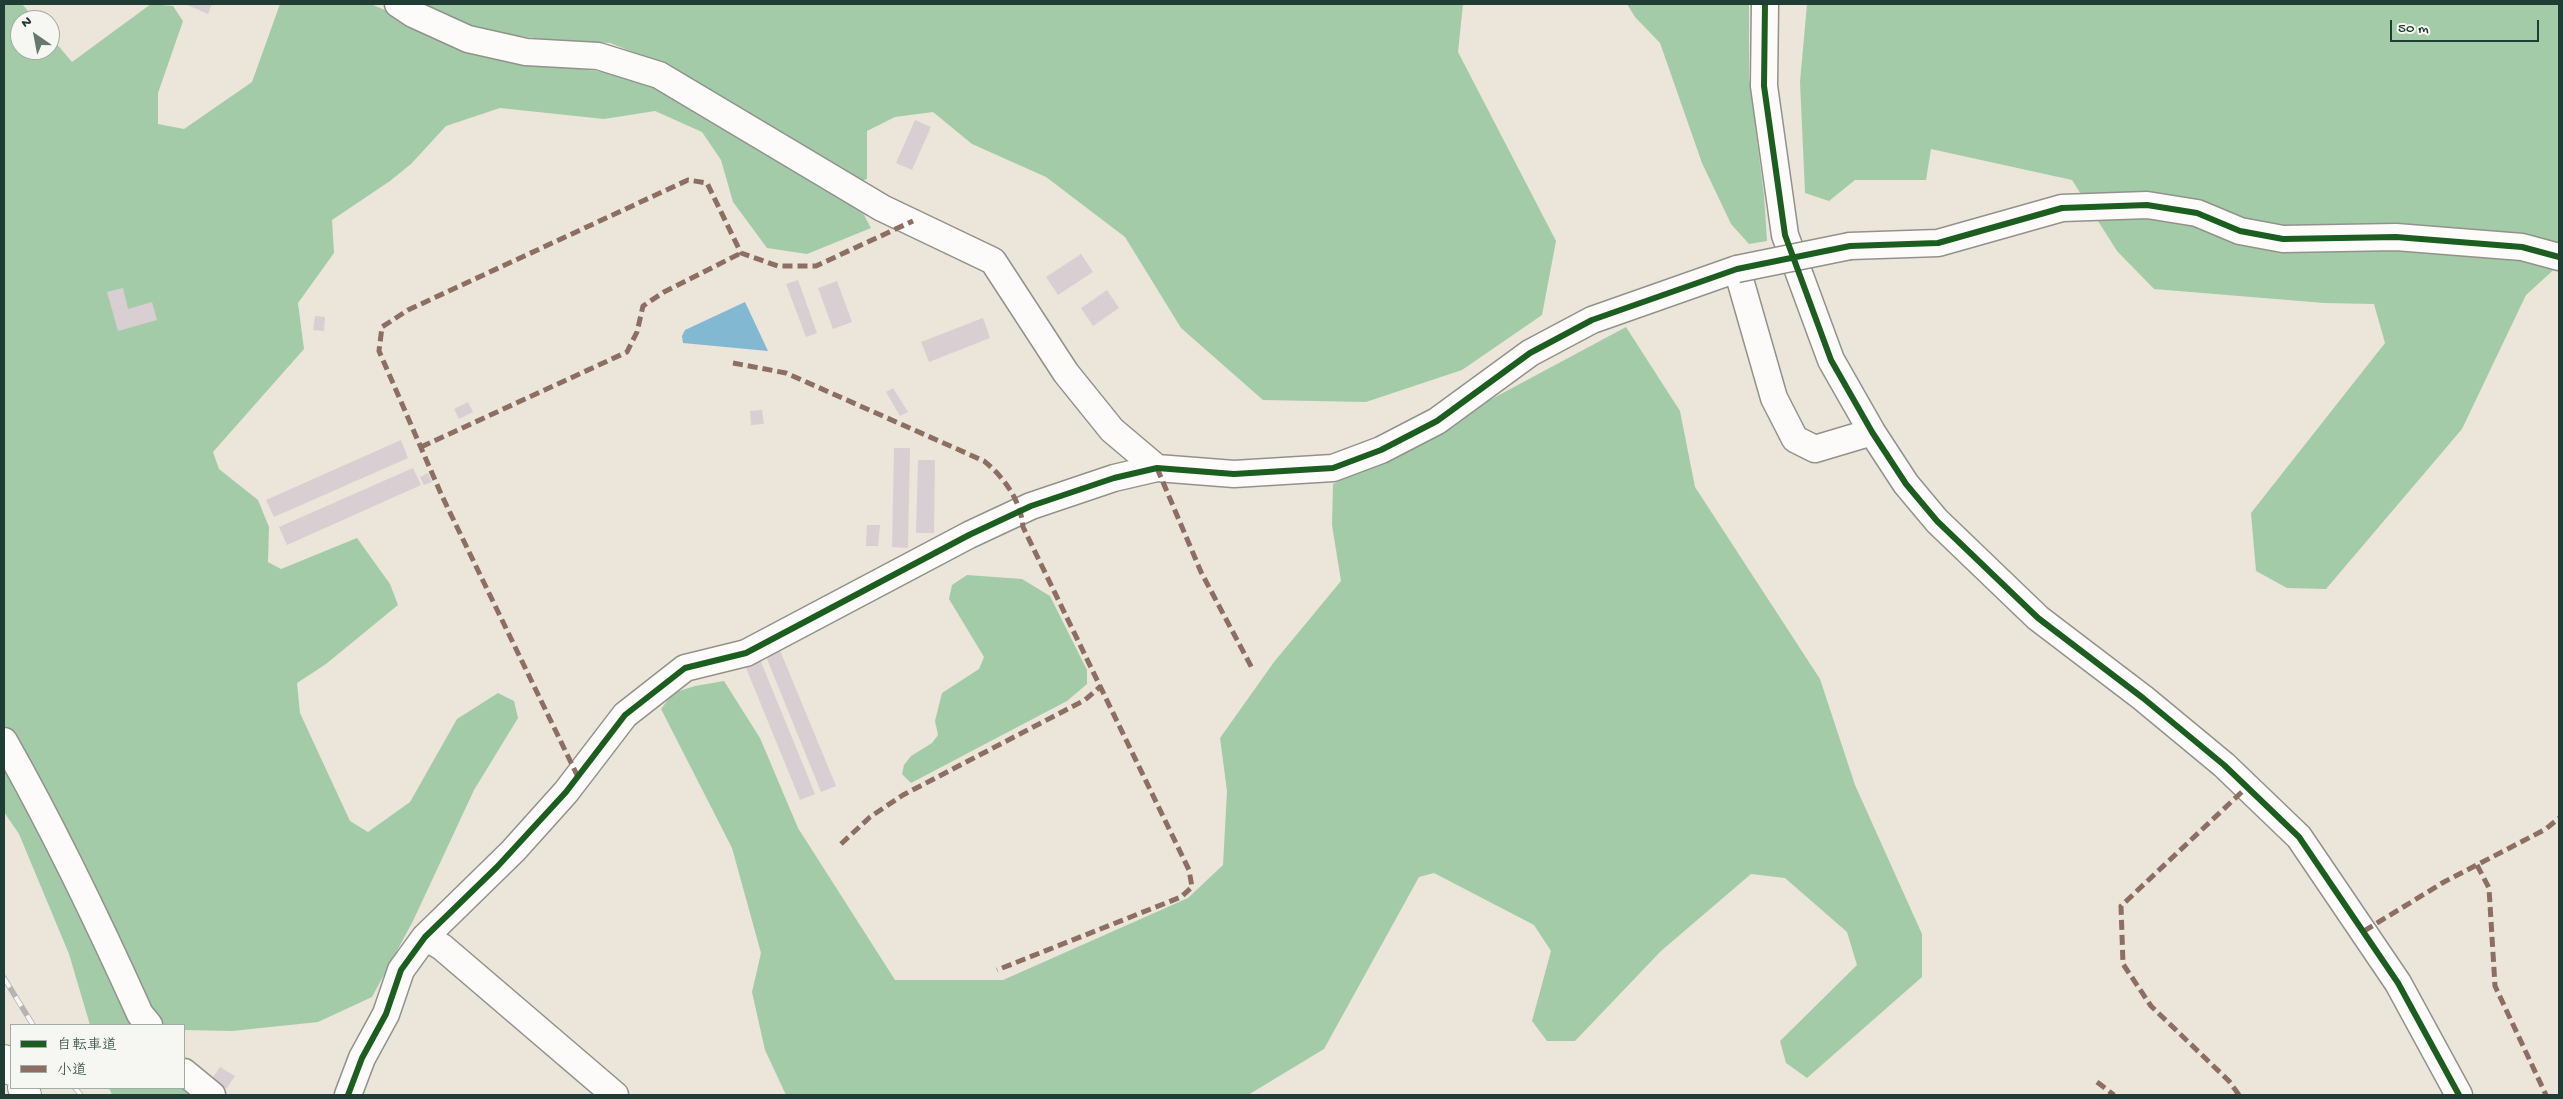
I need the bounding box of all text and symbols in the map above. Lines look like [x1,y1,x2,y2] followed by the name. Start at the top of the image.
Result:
[10,10,60,60] north arrow
[2393,10,2542,42] scale bar
[19,13,36,32] text: N
[2398,20,2429,38] text: 50 m
[10,1024,185,1089] legend
[57,1037,117,1055] text: 自転車道
[57,1062,87,1080] text: 小道

